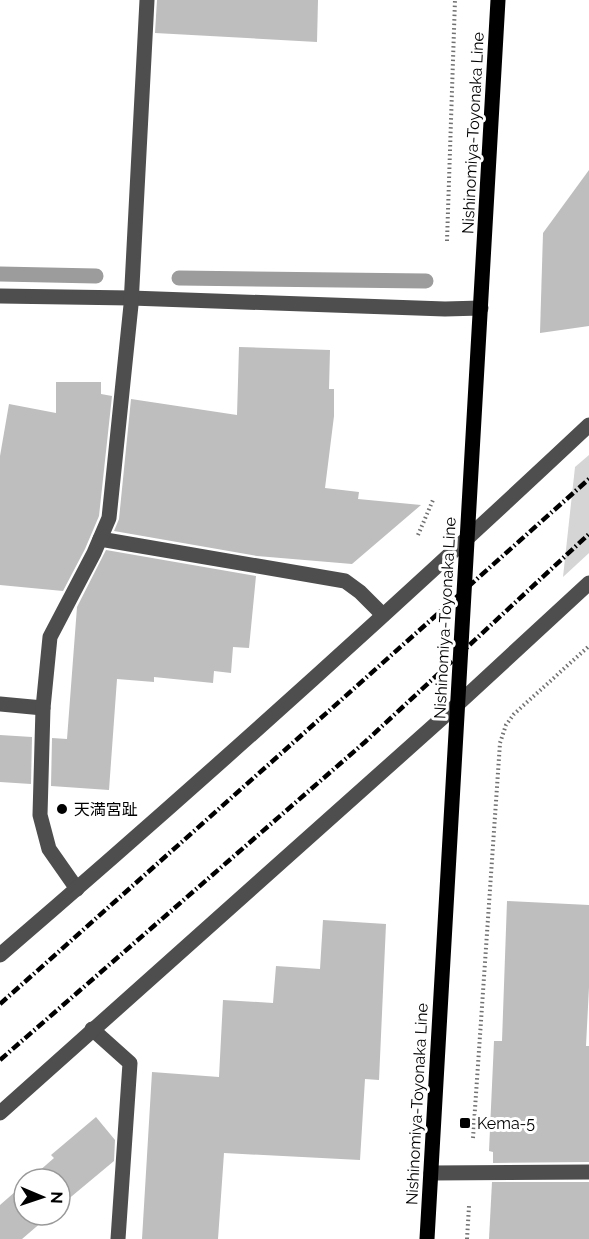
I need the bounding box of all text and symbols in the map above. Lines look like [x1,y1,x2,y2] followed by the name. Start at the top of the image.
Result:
[458,32,488,234] street label: Nishinomiya-Toyonaka Line
[430,517,460,719] street label: Nishinomiya-Toyonaka Line
[74,800,138,819] place label: 天満宮趾
[55,802,69,816] marker: 天満宮趾
[402,1003,432,1205] street label: Nishinomiya-Toyonaka Line
[477,1114,535,1133] place label: Kema-5
[458,1116,472,1130] marker: Kema-5
[12,1167,72,1227] north arrow
[47,1191,66,1204] text: N

